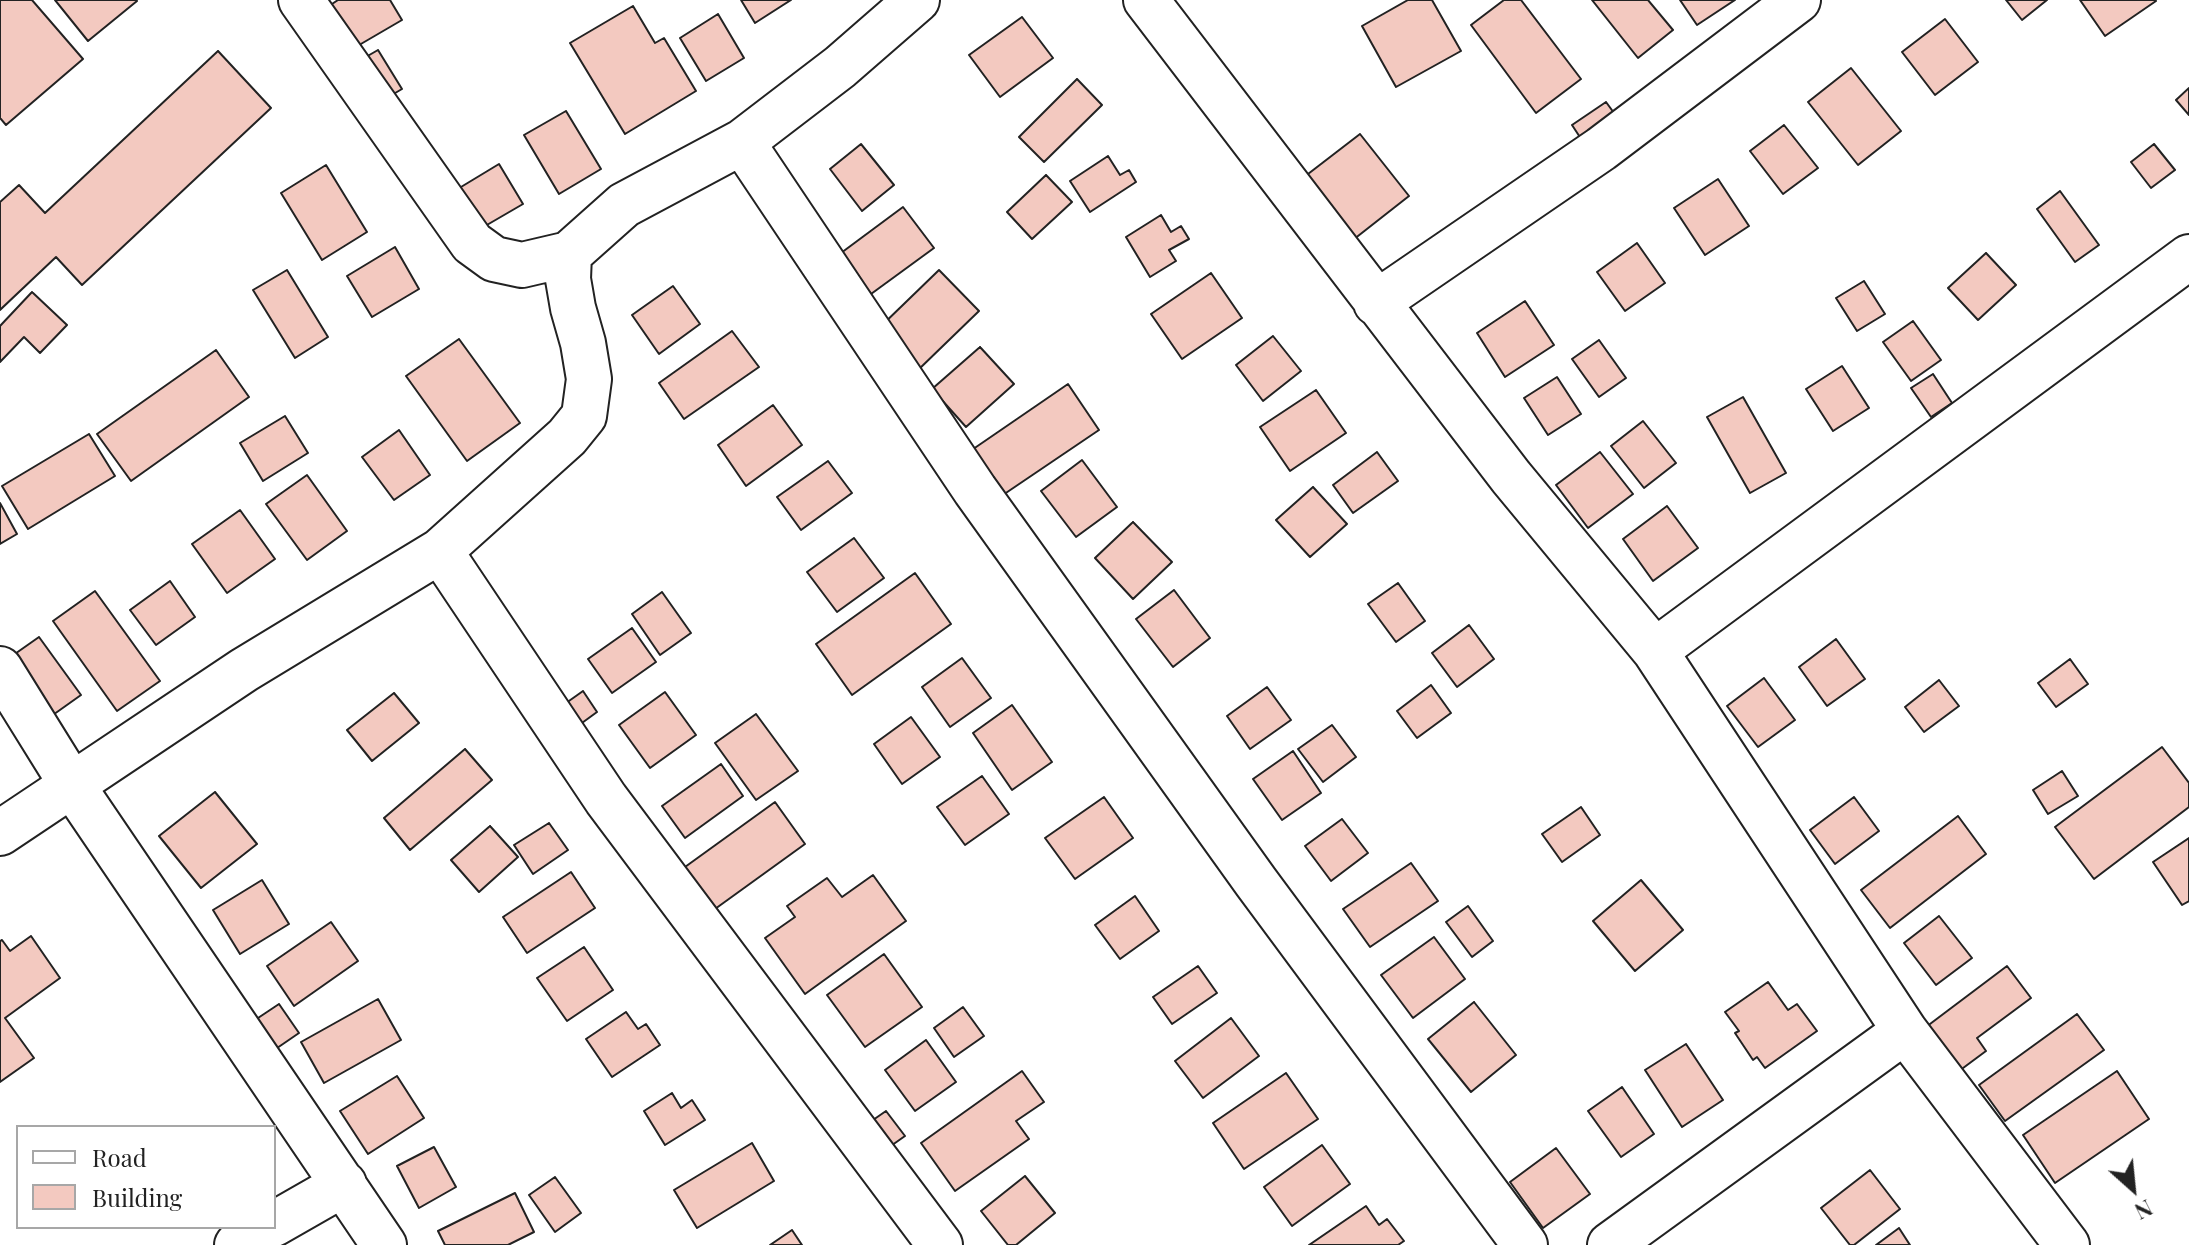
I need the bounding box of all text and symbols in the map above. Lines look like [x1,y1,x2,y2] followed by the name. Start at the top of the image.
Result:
[16,1125,276,1229] legend
[92,1141,147,1173] text: Road
[2093,1149,2173,1229] north arrow
[92,1181,182,1213] text: Building
[2130,1193,2158,1227] text: N

